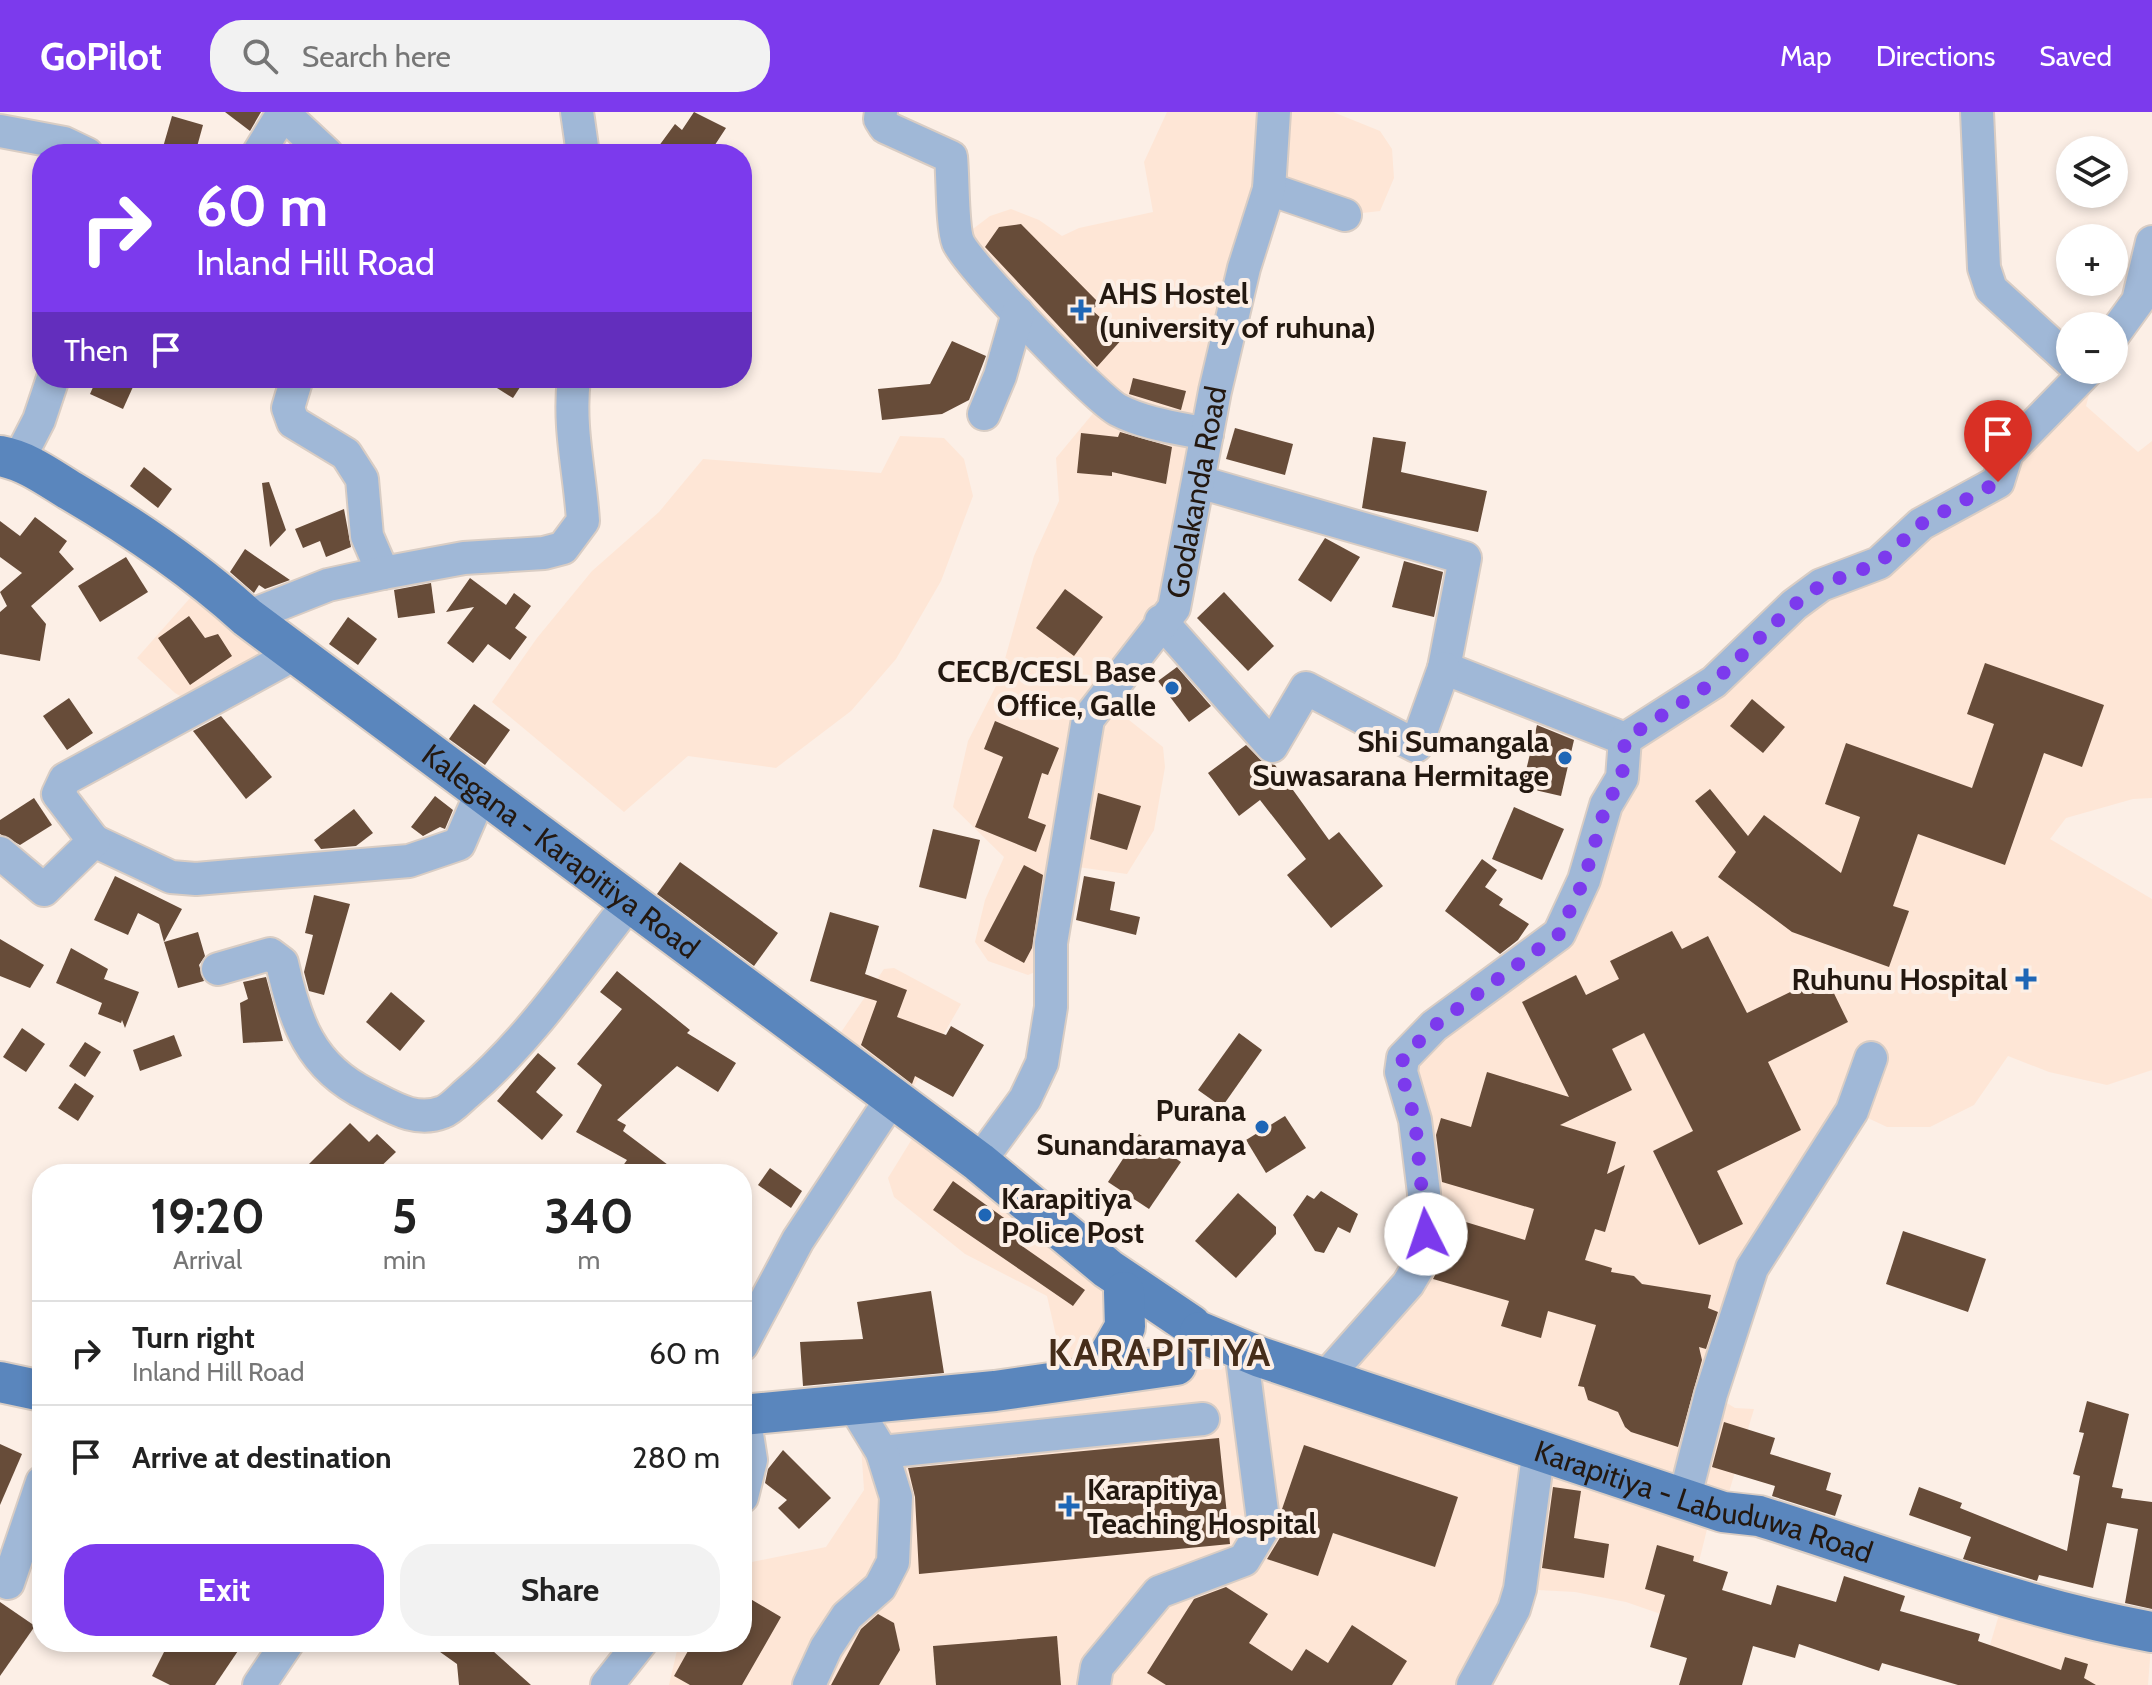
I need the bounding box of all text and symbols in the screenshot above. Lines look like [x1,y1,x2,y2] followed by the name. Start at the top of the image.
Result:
[210,20,770,92] search box
[40,33,162,80] text: GoPilot
[238,34,282,78] icon: search
[302,38,451,75] text: Search here
[1780,39,1832,73] text: Map
[1876,39,1995,73] text: Directions
[2039,39,2112,73] text: Saved
[2056,136,2128,384] map controls
[2056,136,2128,208] button: layers
[196,172,328,240] text: 60 m
[64,176,168,280] icon: right
[2056,224,2128,296] button: +
[196,240,435,284] text: Inland Hill Road
[1099,275,1376,346] place label: AHS Hostel (university of ruhuna)
[1070,299,1092,321] marker: AHS Hostel (university of ruhuna)
[2056,312,2128,384] button: −
[144,328,188,372] icon: arrive
[64,332,128,369] text: Then
[1158,383,1234,601] street label: Godakanda Road
[1964,400,2032,482] pin
[1976,412,2020,456] icon: arrive
[937,653,1156,724] place label: CECB/CESL Base Office, Galle
[1163,679,1181,697] marker: CECB/CESL Base Office, Galle
[1252,723,1549,794] place label: Shi Sumangala Suwasarana Hermitage
[415,736,707,966] street label: Kalegana - Karapitiya Road
[1556,749,1574,767] marker: Shi Sumangala Suwasarana Hermitage
[1792,961,2008,998] place label: Ruhunu Hospital
[2015,968,2037,990] marker: Ruhunu Hospital
[1036,1092,1246,1163] place label: Purana Sunandaramaya
[1253,1118,1271,1136] marker: Purana Sunandaramaya
[1001,1180,1144,1251] place label: Karapitiya Police Post
[150,1187,265,1245] text: 19:20
[392,1187,417,1245] text: 5
[544,1187,634,1245] text: 340
[1384,1192,1468,1276] position arrow
[976,1206,994,1224] marker: Karapitiya Police Post
[173,1244,242,1276] text: Arrival
[383,1244,426,1276] text: min
[578,1244,600,1276] text: m
[132,1319,255,1356] text: Turn right
[1048,1329,1272,1376] district label: KARAPITIYA
[64,1331,108,1375] icon: right
[649,1335,720,1372] text: 60 m
[132,1356,305,1388] text: Inland Hill Road
[1530,1432,1878,1571] street label: Karapitiya - Labuduwa Road
[64,1435,108,1479] icon: arrive
[132,1439,392,1476] text: Arrive at destination
[632,1439,720,1476] text: 280 m
[1087,1471,1316,1542] place label: Karapitiya Teaching Hospital
[1058,1495,1080,1517] marker: Karapitiya Teaching Hospital
[64,1544,384,1636] button: Exit
[400,1544,720,1636] button: Share

